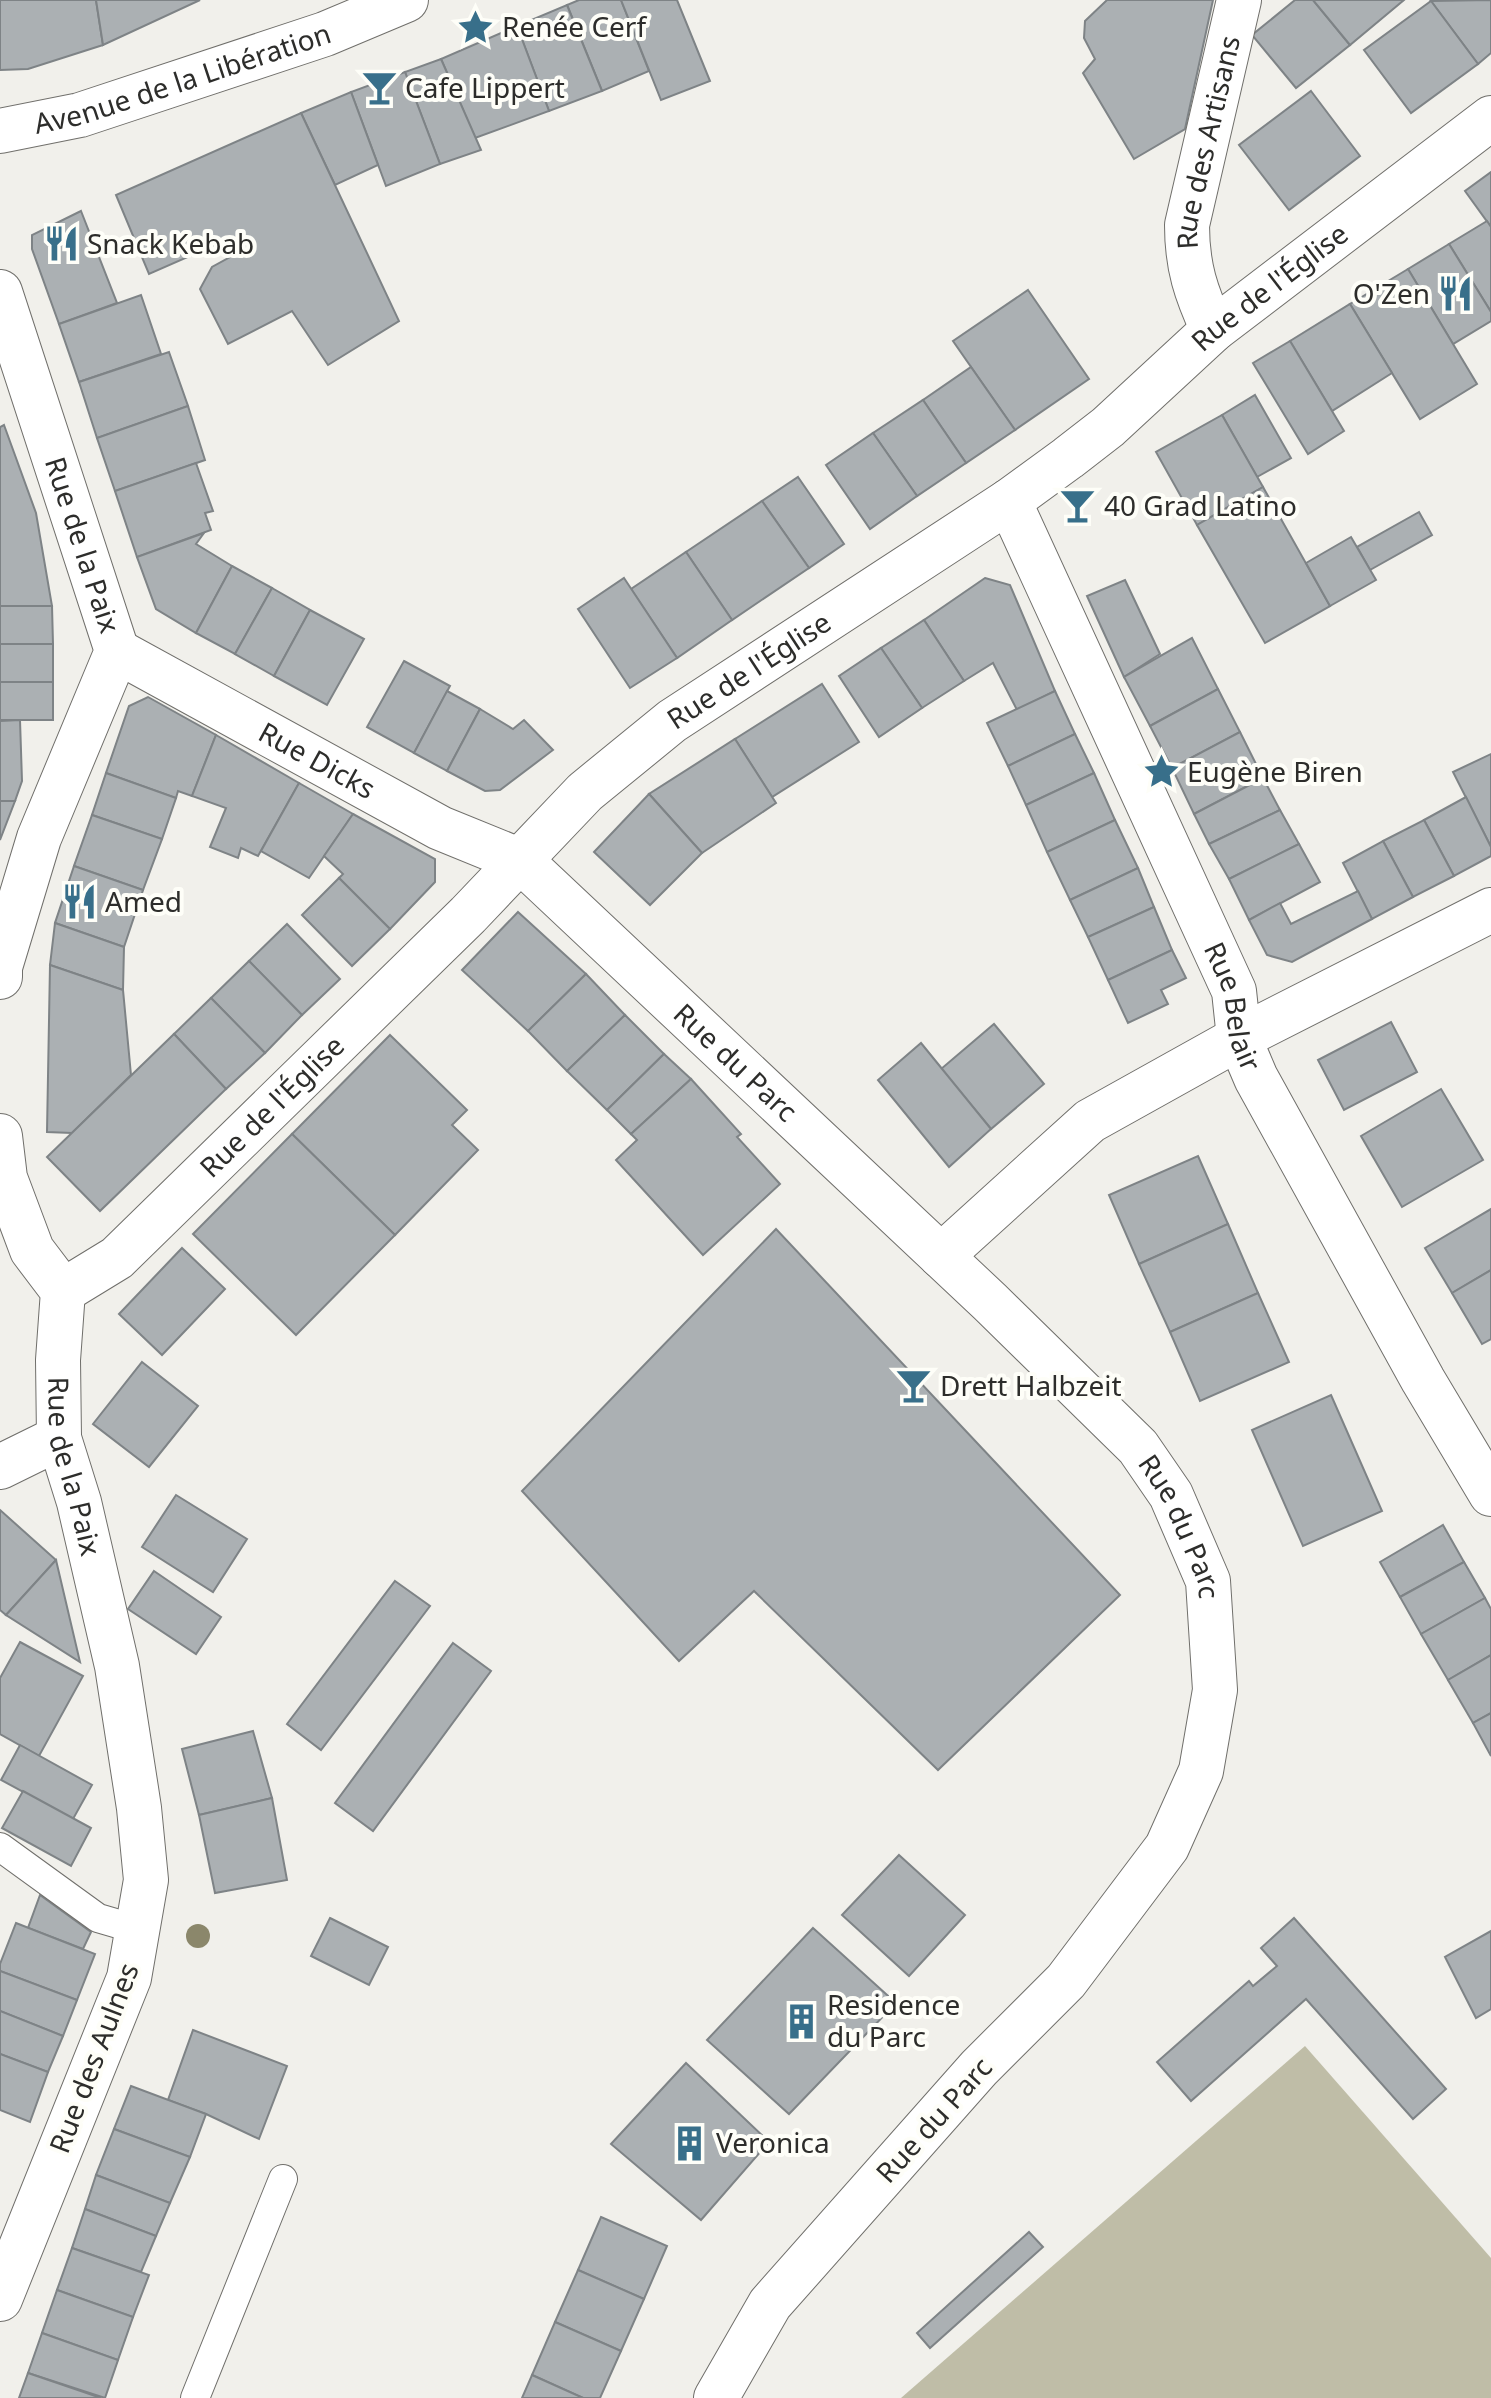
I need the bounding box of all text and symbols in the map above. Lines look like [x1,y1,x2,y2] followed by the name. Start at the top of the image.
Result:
[502,7,647,45] place label: Renée Cerf
[457,8,495,46] place icon: Renée Cerf
[31,13,336,142] street label: Avenue de la Libération
[1166,32,1248,251] street label: Rue des Artisans
[405,68,565,106] place label: Cafe Lippert
[360,69,398,107] bar icon: Cafe Lippert
[1182,214,1355,359] street label: Rue de l'Église
[87,224,254,262] place label: Snack Kebab
[42,225,80,263] restaurant icon: Snack Kebab
[1353,274,1430,312] place label: O'Zen
[1437,275,1475,313] restaurant icon: O'Zen
[37,452,130,638] street label: Rue de la Paix
[1104,486,1297,524] place label: 40 Grad Latino
[1059,487,1097,525] bar icon: 40 Grad Latino
[659,603,838,737] street label: Rue de l'Église
[252,712,382,807] street label: Rue Dicks
[1187,752,1363,790] place label: Eugène Biren
[1142,753,1180,791] place icon: Eugène Biren
[105,882,182,920] place label: Amed
[60,883,98,921] restaurant icon: Amed
[1196,935,1271,1077] street label: Rue Belair
[666,994,806,1129] street label: Rue du Parc
[191,1026,352,1185] street label: Rue de l'Église
[940,1366,1122,1404] place label: Drett Halbzeit
[895,1367,933,1405] bar icon: Drett Halbzeit
[40,1376,111,1560] street label: Rue de la Paix
[1130,1446,1229,1600] street label: Rue du Parc
[39,1957,147,2158] street label: Rue des Aulnes
[827,1985,960,2055] place label: Residence du Parc
[782,2002,820,2040] building icon: Residence du Parc
[867,2048,1000,2190] street label: Rue du Parc
[716,2123,830,2161] place label: Veronica
[671,2124,709,2162] building icon: Veronica

